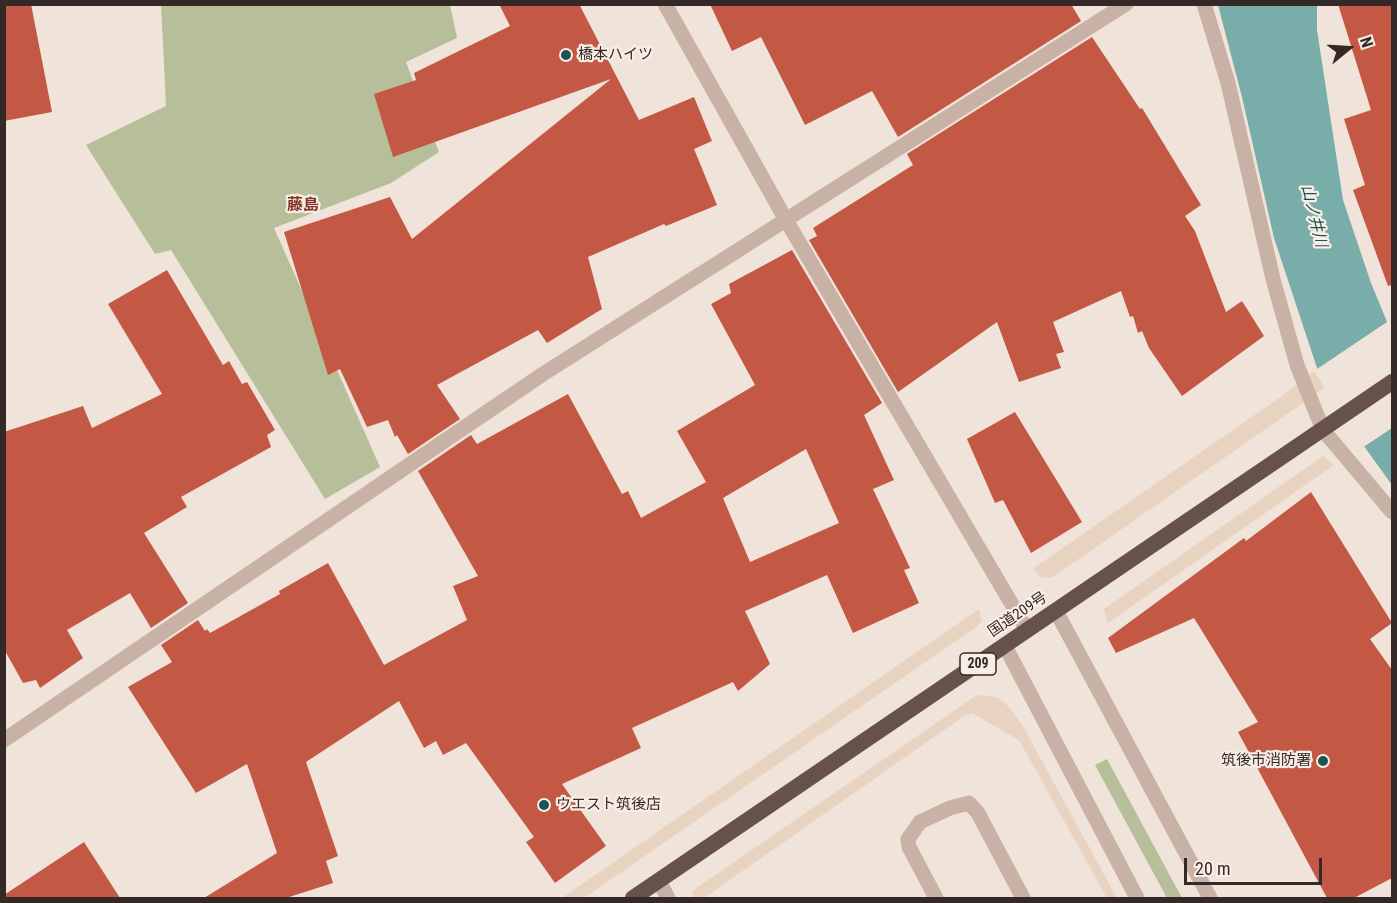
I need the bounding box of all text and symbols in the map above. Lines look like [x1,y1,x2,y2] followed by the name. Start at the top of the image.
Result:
[1319,18,1379,78] north arrow
[1356,35,1377,50] text: N
[578,46,653,64] place label: 橋本ハイツ
[559,48,573,62] marker: 橋本ハイツ
[1296,183,1330,249] water label: 山ノ井川
[287,196,319,216] district label: 藤島
[985,589,1051,641] street label: 国道209号
[960,653,996,675] road number: 209
[1221,752,1311,770] place label: 筑後市消防署
[1316,754,1330,768] marker: 筑後市消防署
[556,796,661,814] place label: ウエスト筑後店
[537,798,551,812] marker: ウエスト筑後店
[1187,846,1325,884] scale bar
[1195,858,1230,879] text: 20 m

